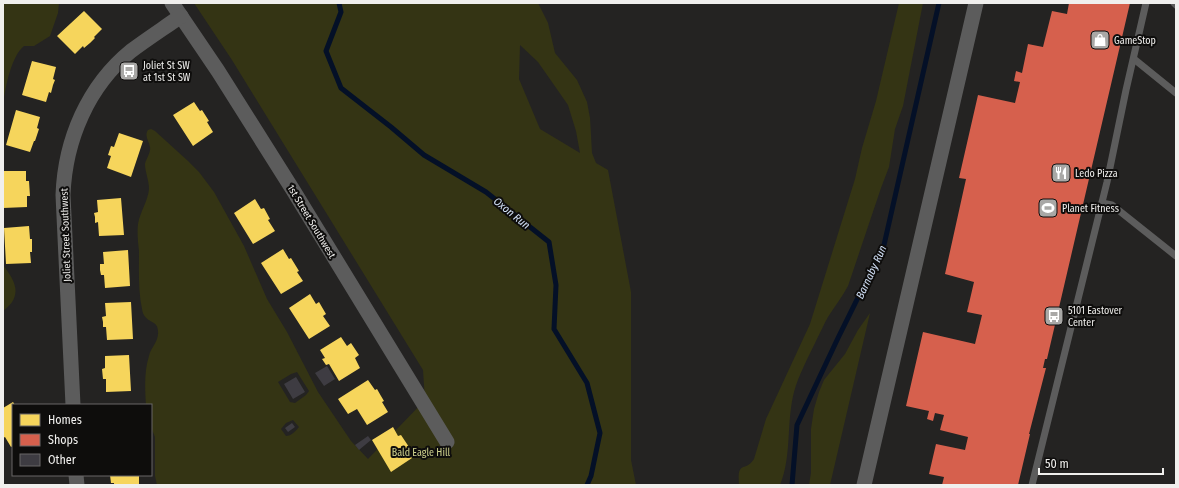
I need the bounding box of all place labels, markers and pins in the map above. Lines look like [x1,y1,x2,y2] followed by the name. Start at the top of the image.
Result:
[1089,29,1111,51] shop icon: GameStop
[1114,35,1156,47] place label: GameStop
[118,60,140,82] bus stop icon: Joliet St SW at 1st St SW
[143,60,191,84] place label: Joliet St SW at 1st St SW
[1050,162,1072,184] restaurant icon: Ledo Pizza
[1075,168,1118,180] place label: Ledo Pizza
[1037,197,1059,219] sports icon: Planet Fitness
[1062,203,1119,215] place label: Planet Fitness
[1043,305,1065,327] bus stop icon: 5101 Eastover Center
[1068,305,1123,329] place label: 5101 Eastover Center

